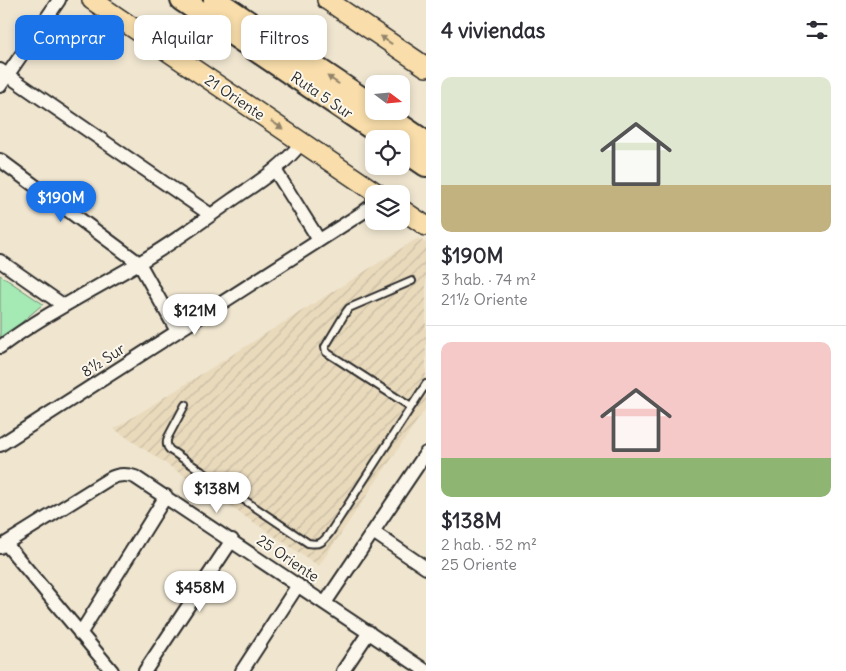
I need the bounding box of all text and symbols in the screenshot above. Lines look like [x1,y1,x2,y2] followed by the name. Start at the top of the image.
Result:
[15,15,124,60] chip: Comprar
[134,15,231,60] chip: Alquilar
[241,15,327,60] chip: Filtros
[803,16,831,44] icon: filters
[441,17,545,44] text: 4 viviendas
[379,35,392,44] one-way arrow
[287,67,357,123] street label: Ruta 5 Sur
[201,70,269,124] street label: 21 Oriente
[327,75,340,85] one-way arrow
[365,75,410,120] north arrow
[365,75,410,230] map controls
[591,109,681,199] icon: home
[270,120,284,130] one-way arrow
[365,130,410,175] button: locate
[26,180,96,223] pin: $190M
[365,185,410,230] button: layers
[37,187,85,207] text: $190M
[441,242,504,269] text: $190M
[441,269,536,289] text: 3 hab. · 74 m²
[441,289,528,309] text: 21½ Oriente
[160,294,230,336] pin: $121M
[173,300,217,320] text: $121M
[78,339,128,381] street label: 8½ Sur
[591,375,681,465] icon: home
[182,472,252,514] pin: $138M
[194,478,240,498] text: $138M
[441,507,502,534] text: $138M
[253,530,323,586] street label: 25 Oriente
[441,534,537,554] text: 2 hab. · 52 m²
[441,554,517,574] text: 25 Oriente
[165,570,235,613] pin: $458M
[175,577,225,597] text: $458M

